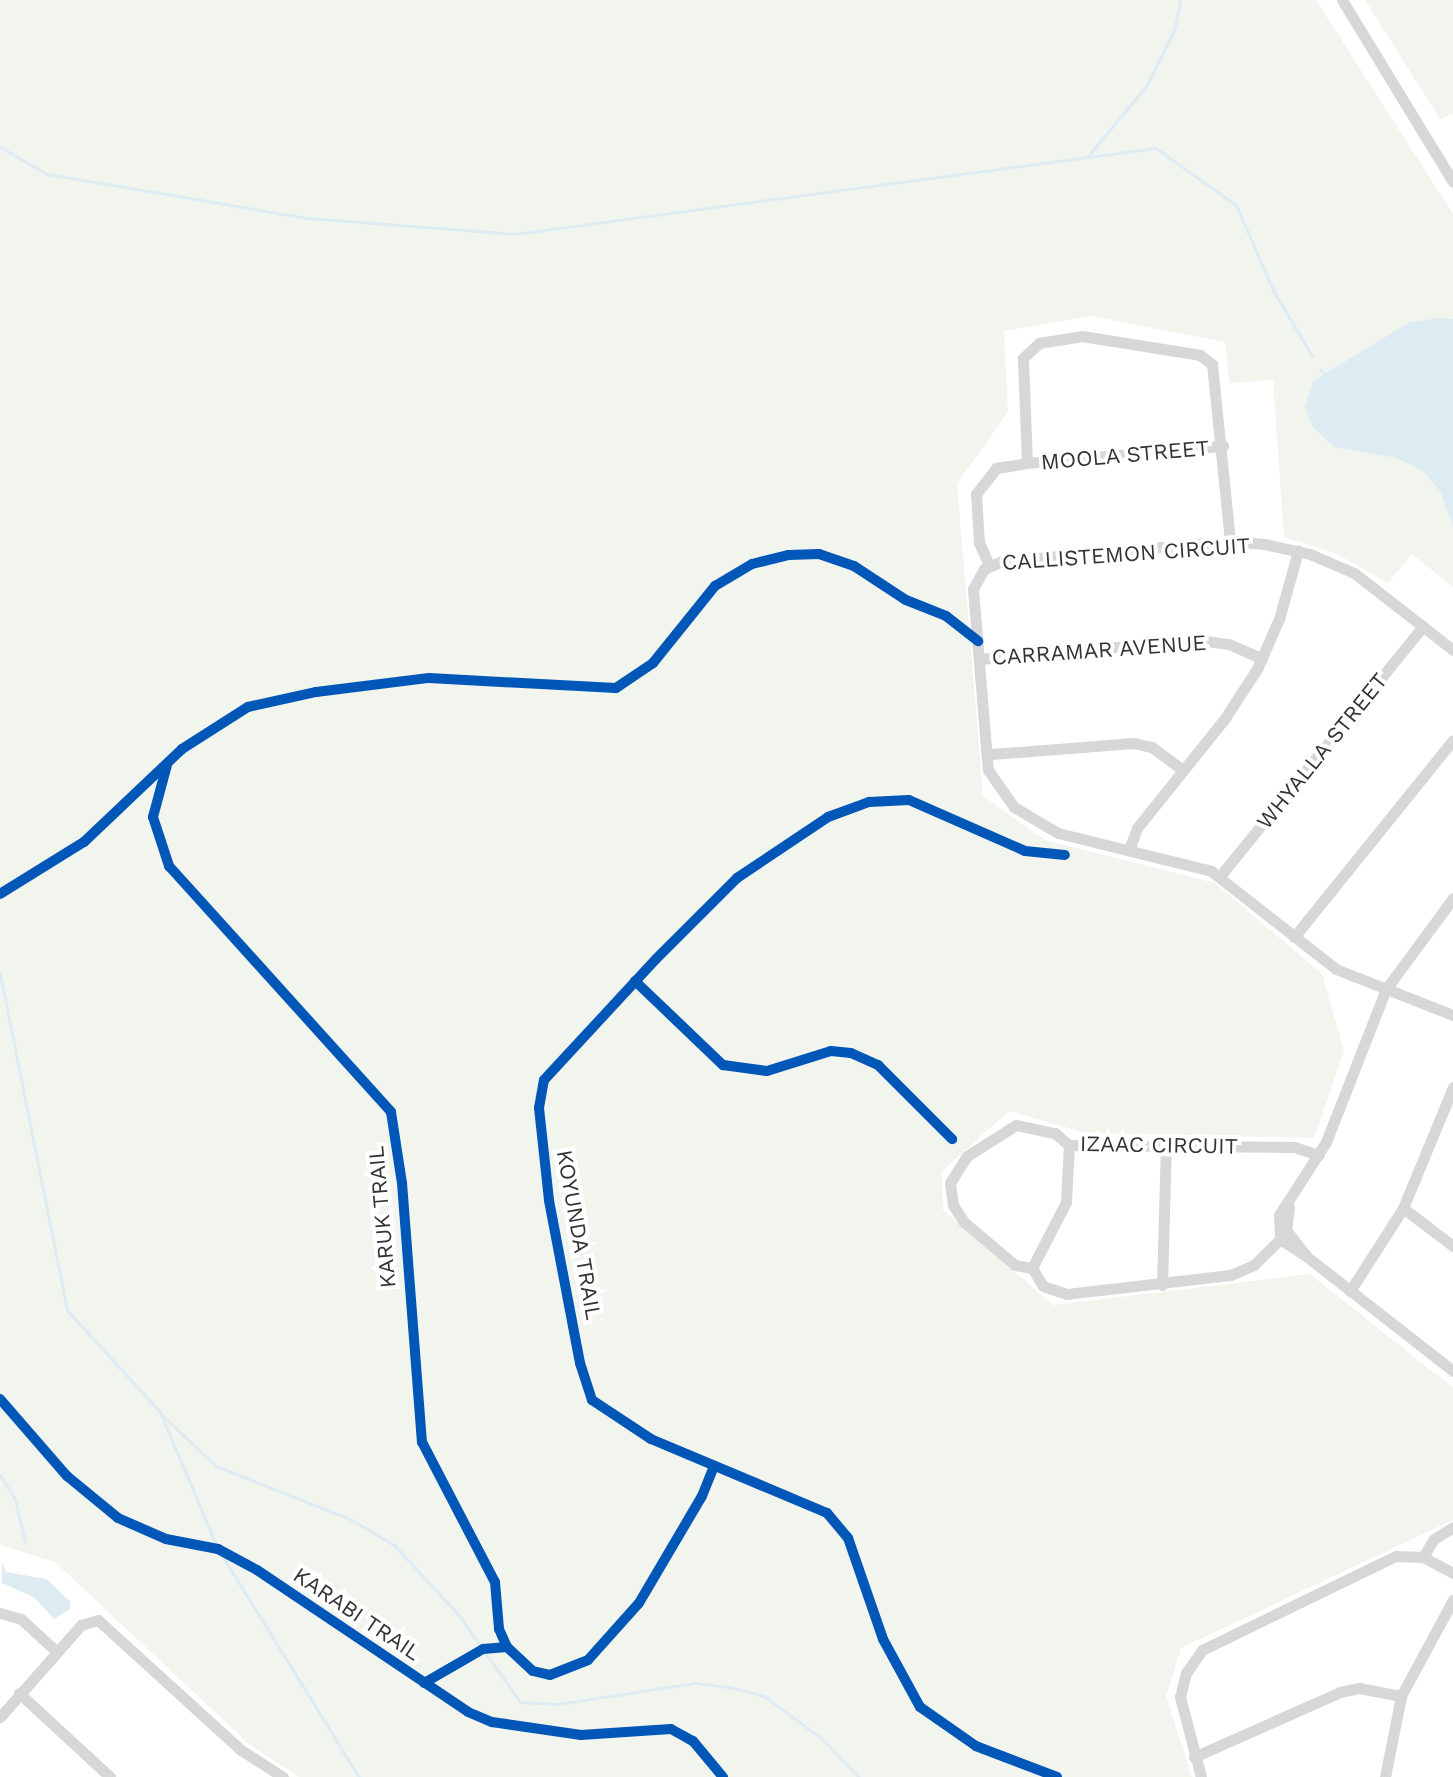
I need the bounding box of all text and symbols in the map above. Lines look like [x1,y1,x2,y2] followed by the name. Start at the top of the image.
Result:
[1039,434,1211,476] street label: MOOLA STREET
[1001,532,1251,576] street label: CALLISTEMON CIRCUIT
[990,629,1208,671] street label: CARRAMAR AVENUE
[1251,667,1393,835] street label: WHYALLA STREET
[1080,1130,1238,1160] street label: IZAAC CIRCUIT
[363,1145,401,1289] street label: KARUK TRAIL
[551,1147,607,1323] street label: KOYUNDA TRAIL
[288,1562,426,1666] street label: KARABI TRAIL

